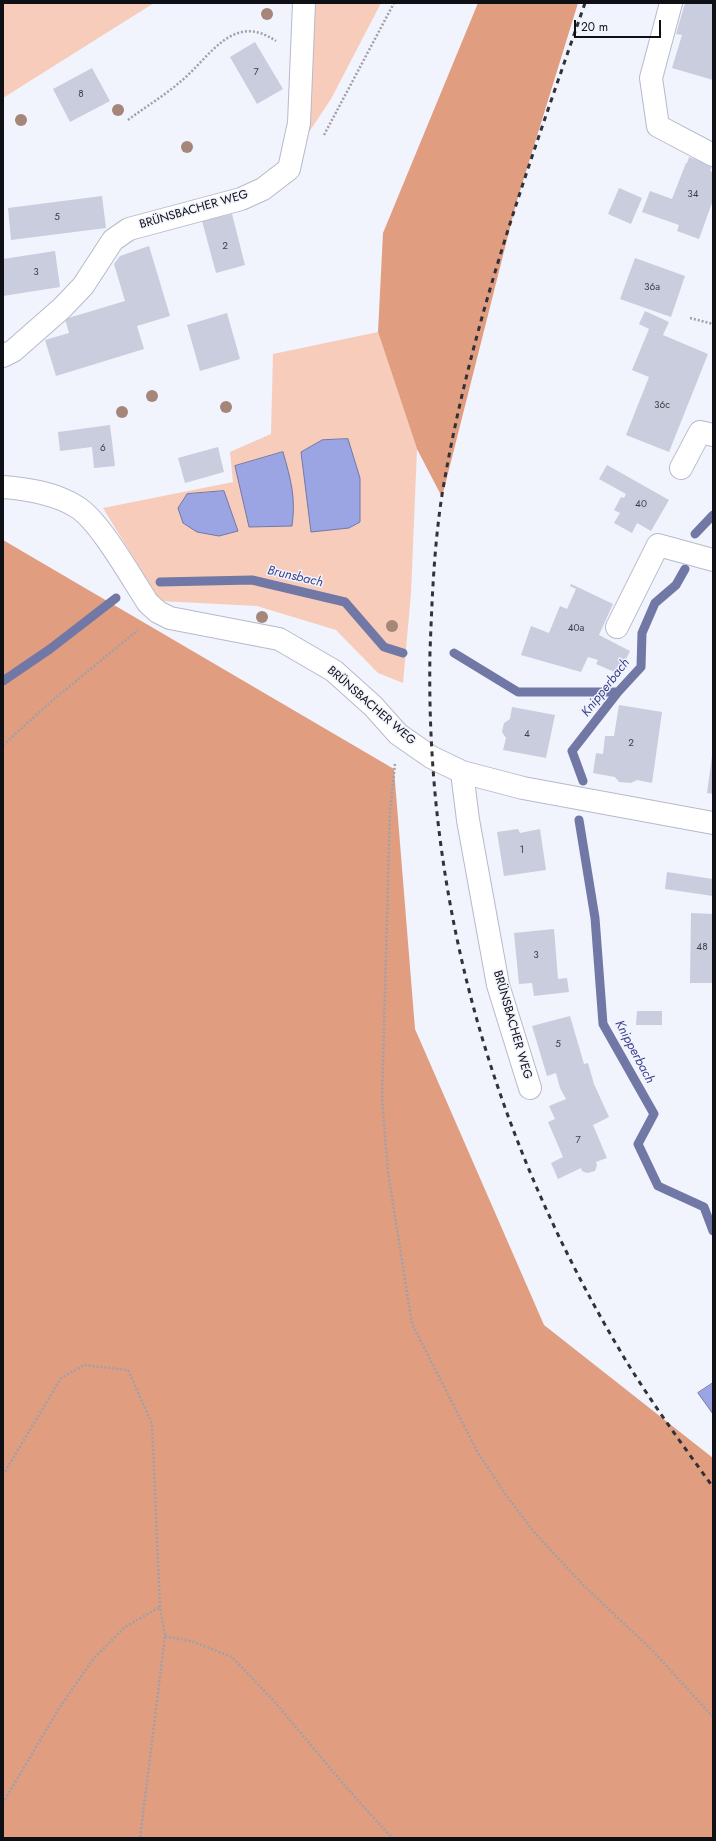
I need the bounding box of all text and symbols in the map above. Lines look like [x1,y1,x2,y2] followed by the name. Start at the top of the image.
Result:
[576,12,663,38] scale bar
[581,18,608,36] text: 20 m
[253,67,259,79] house number: 7
[78,89,84,101] house number: 8
[138,188,250,232] street label: BRÜNSBACHER WEG
[687,189,699,201] house number: 34
[54,212,60,224] house number: 5
[222,241,228,253] house number: 2
[33,267,39,279] house number: 3
[644,282,660,294] house number: 36a
[654,400,670,412] house number: 36c
[100,443,106,455] house number: 6
[635,499,647,511] house number: 40
[266,563,324,591] water label: Brunsbach
[568,623,584,635] house number: 40a
[579,656,633,720] water label: Knipperbach
[324,664,418,748] street label: BRÜNSBACHER WEG
[524,729,530,741] house number: 4
[628,738,634,750] house number: 2
[520,845,524,857] house number: 1
[696,942,708,954] house number: 48
[533,950,539,962] house number: 3
[490,969,534,1081] street label: BRÜNSBACHER WEG
[611,1018,657,1086] water label: Knipperbach
[555,1039,561,1051] house number: 5
[575,1135,581,1147] house number: 7

